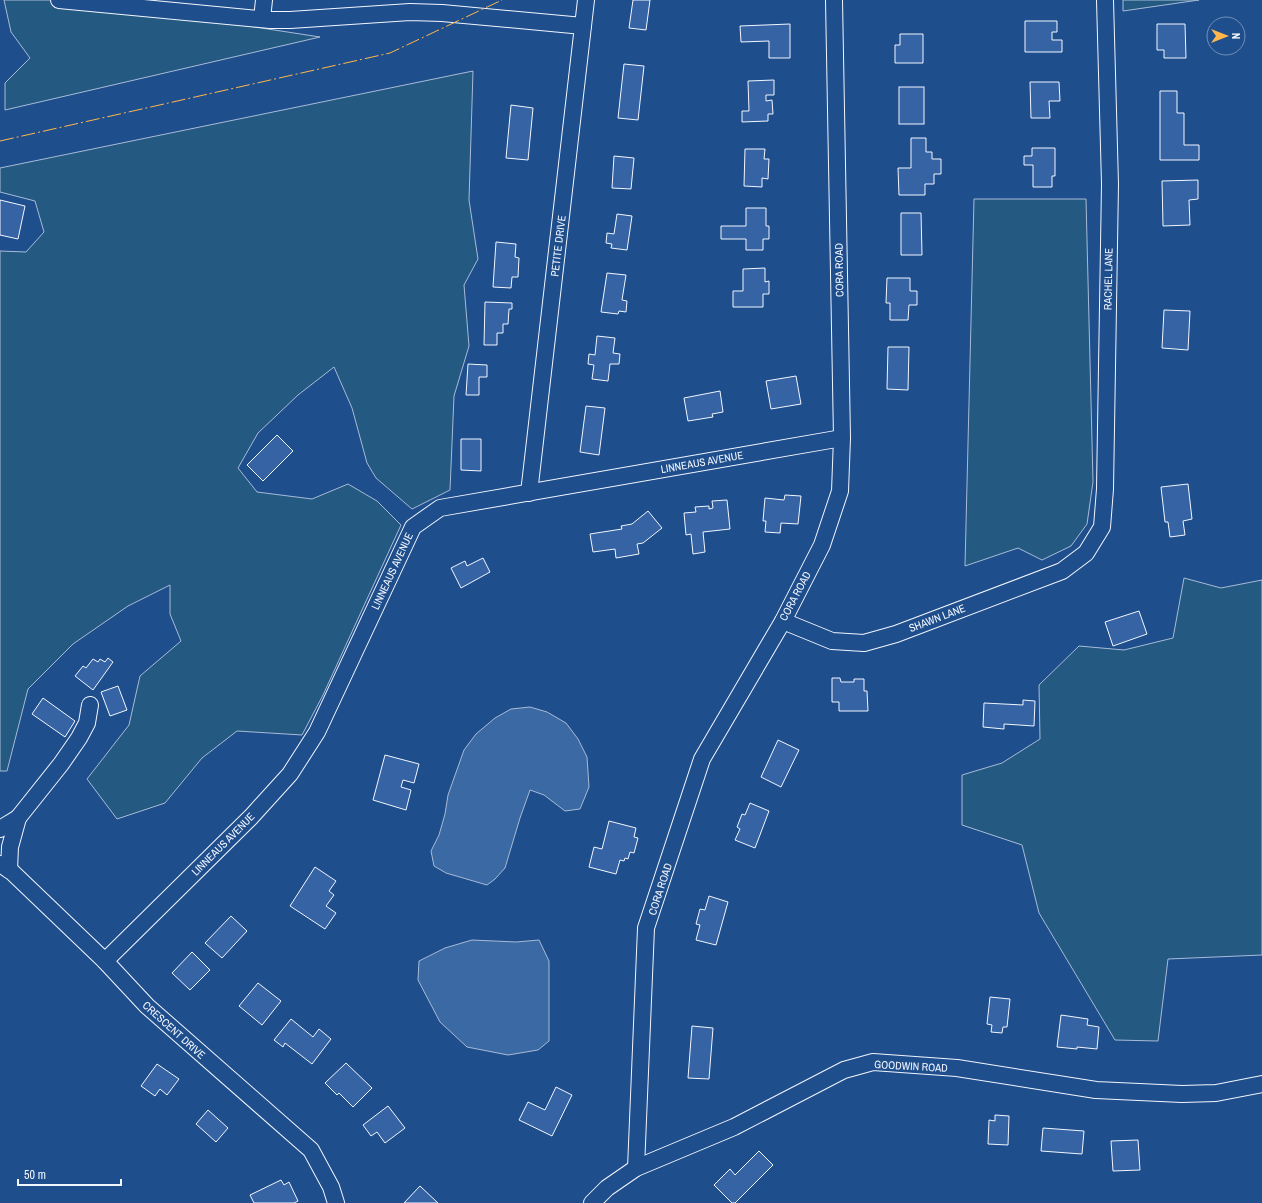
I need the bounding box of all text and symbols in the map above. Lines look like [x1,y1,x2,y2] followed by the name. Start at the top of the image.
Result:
[1206,16,1246,56] north arrow
[1229,33,1243,39] text: N
[547,215,569,277] street label: PETITE DRIVE
[832,243,846,297] street label: CORA ROAD
[1100,248,1116,310] street label: RACHEL LANE
[660,448,744,476] street label: LINNEAUS AVENUE
[368,530,416,612] street label: LINNEAUS AVENUE
[776,569,814,623] street label: CORA ROAD
[907,601,967,635] street label: SHAWN LANE
[189,810,257,878] street label: LINNEAUS AVENUE
[645,861,675,917] street label: CORA ROAD
[140,998,208,1062] street label: CRESCENT DRIVE
[874,1057,948,1075] street label: GOODWIN ROAD
[18,1161,121,1187] scale bar
[24,1167,46,1183] text: 50 m

